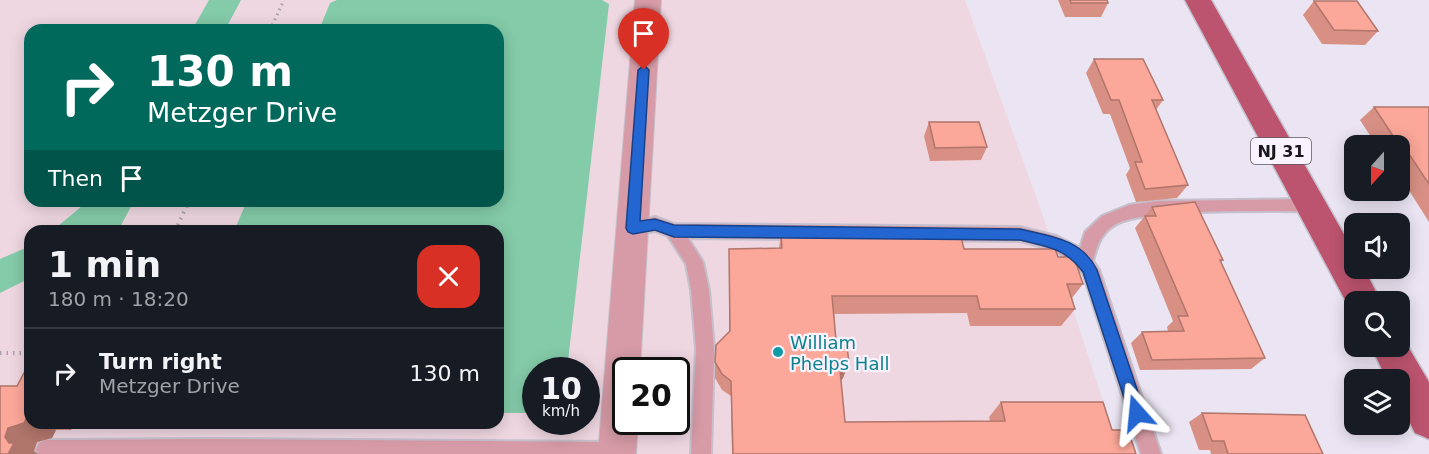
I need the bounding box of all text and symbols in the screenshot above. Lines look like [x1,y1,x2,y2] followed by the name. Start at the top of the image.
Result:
[618,8,669,70] pin
[627,17,660,50] icon: arrive
[147,47,293,96] text: 130 m
[48,48,126,126] icon: right
[147,97,337,128] text: Metzger Drive
[1344,135,1410,201] north arrow
[1344,135,1410,435] map controls
[1251,138,1311,164] road number: NJ 31
[115,162,148,195] icon: arrive
[48,166,103,191] text: Then
[1344,213,1410,279] button: sound
[48,244,161,285] text: 1 min
[417,245,480,308] button: close
[48,287,189,311] text: 180 m · 18:20
[1344,291,1410,357] button: search
[790,332,889,374] place label: William Phelps Hall
[771,345,785,359] marker: William Phelps Hall
[99,349,222,374] text: Turn right
[48,357,81,390] icon: right
[612,357,690,435] speed limit sign: 20
[410,361,480,386] text: 130 m
[1344,369,1410,435] button: layers
[540,371,582,406] text: 10
[99,374,240,398] text: Metzger Drive
[1105,381,1169,445] position arrow
[542,402,580,420] text: km/h

